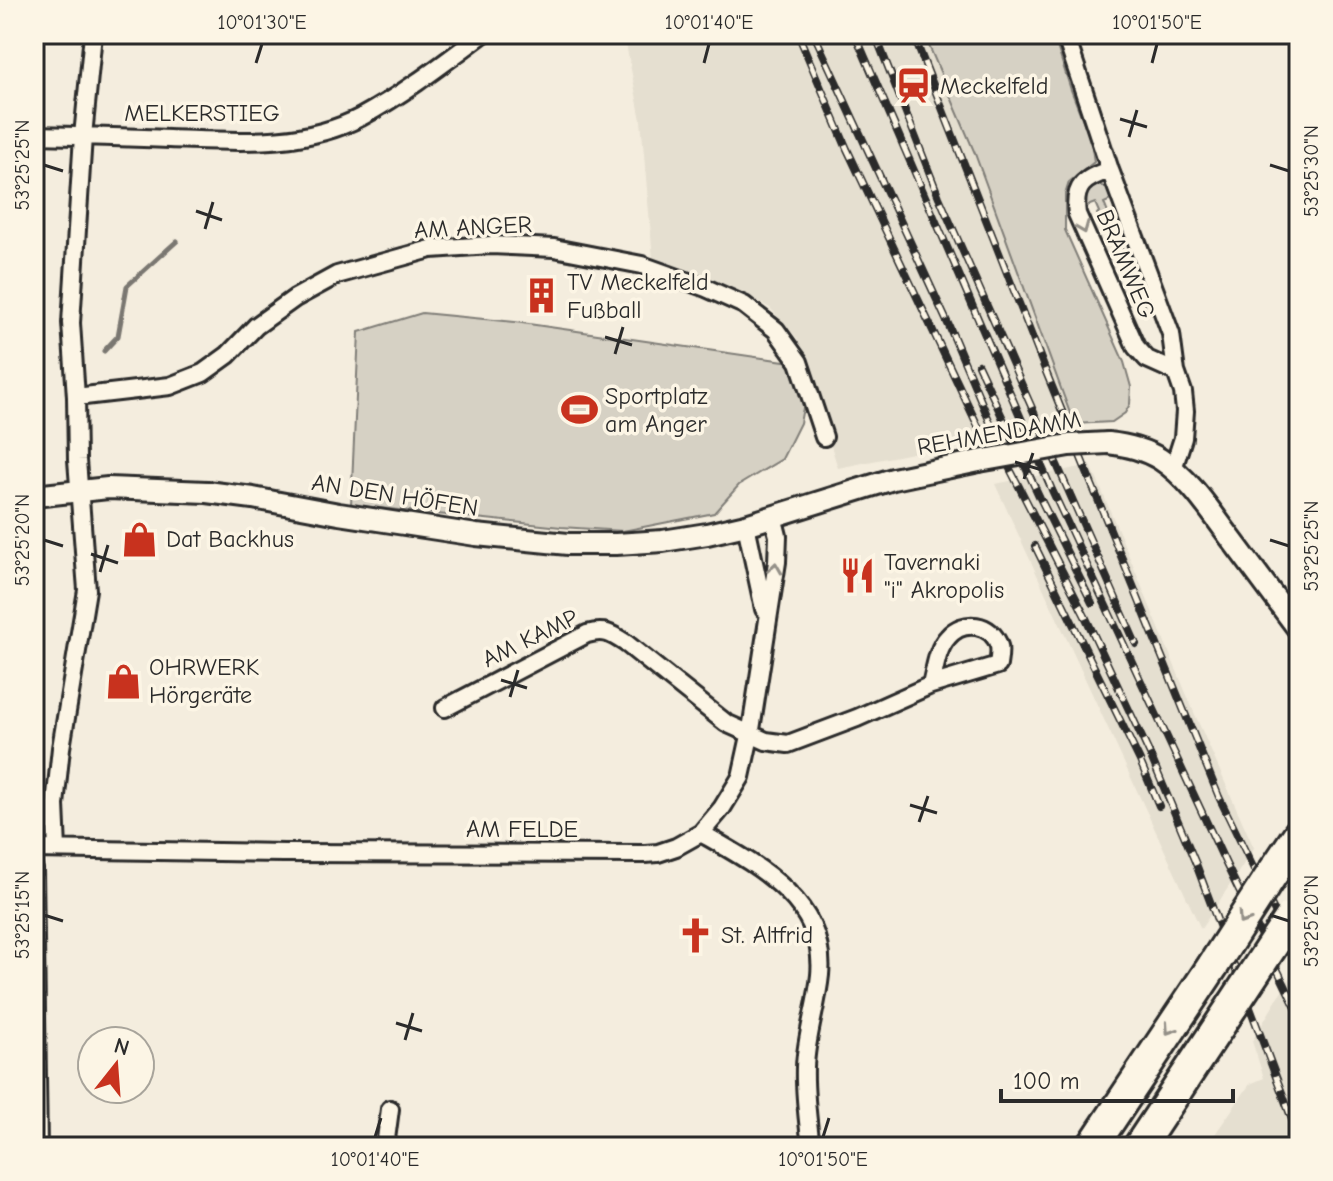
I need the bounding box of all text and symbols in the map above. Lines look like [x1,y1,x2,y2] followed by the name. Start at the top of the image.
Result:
[218,11,306,34] text: 10°01'30"E
[665,11,753,34] text: 10°01'40"E
[1112,11,1202,34] text: 10°01'50"E
[895,67,933,105] station icon: Meckelfeld
[940,72,1048,100] place label: Meckelfeld
[124,99,280,127] street label: MELKERSTIEG
[11,119,34,211] text: 53°25'25"N
[1300,125,1323,217] text: 53°25'30"N
[1091,205,1161,323] street label: BRAMWEG
[413,210,533,244] street label: AM ANGER
[1073,220,1089,234] one-way arrow
[567,268,709,324] place label: TV Meckelfeld Fußball
[522,277,560,315] building icon: TV Meckelfeld Fußball
[605,382,708,438] place label: Sportplatz am Anger
[560,391,598,429] sports icon: Sportplatz am Anger
[915,405,1083,461] street label: REHMENDAMM
[310,468,480,522] street label: AN DEN HÖFEN
[11,494,34,586] text: 53°25'20"N
[1300,500,1323,592] text: 53°25'25"N
[121,520,159,558] shop icon: Dat Backhus
[166,525,294,553] place label: Dat Backhus
[884,548,1004,604] place label: Tavernaki "i" Akropolis
[839,557,877,595] restaurant icon: Tavernaki "i" Akropolis
[766,561,783,575] one-way arrow
[478,603,582,673] street label: AM KAMP
[149,653,259,709] place label: OHRWERK Hörgeräte
[104,662,142,700] shop icon: OHRWERK Hörgeräte
[466,815,578,843] street label: AM FELDE
[11,871,34,959] text: 53°25'15"N
[1300,875,1323,967] text: 53°25'20"N
[1238,910,1253,925] one-way arrow
[676,916,714,954] church icon: St. Altfrid
[721,921,813,949] place label: St. Altfrid
[1165,1020,1180,1035] one-way arrow
[76,1025,156,1105] north arrow
[111,1032,132,1061] text: N
[1001,1053,1233,1103] scale bar
[1013,1067,1080,1095] text: 100 m
[331,1148,419,1171] text: 10°01'40"E
[778,1148,868,1171] text: 10°01'50"E

